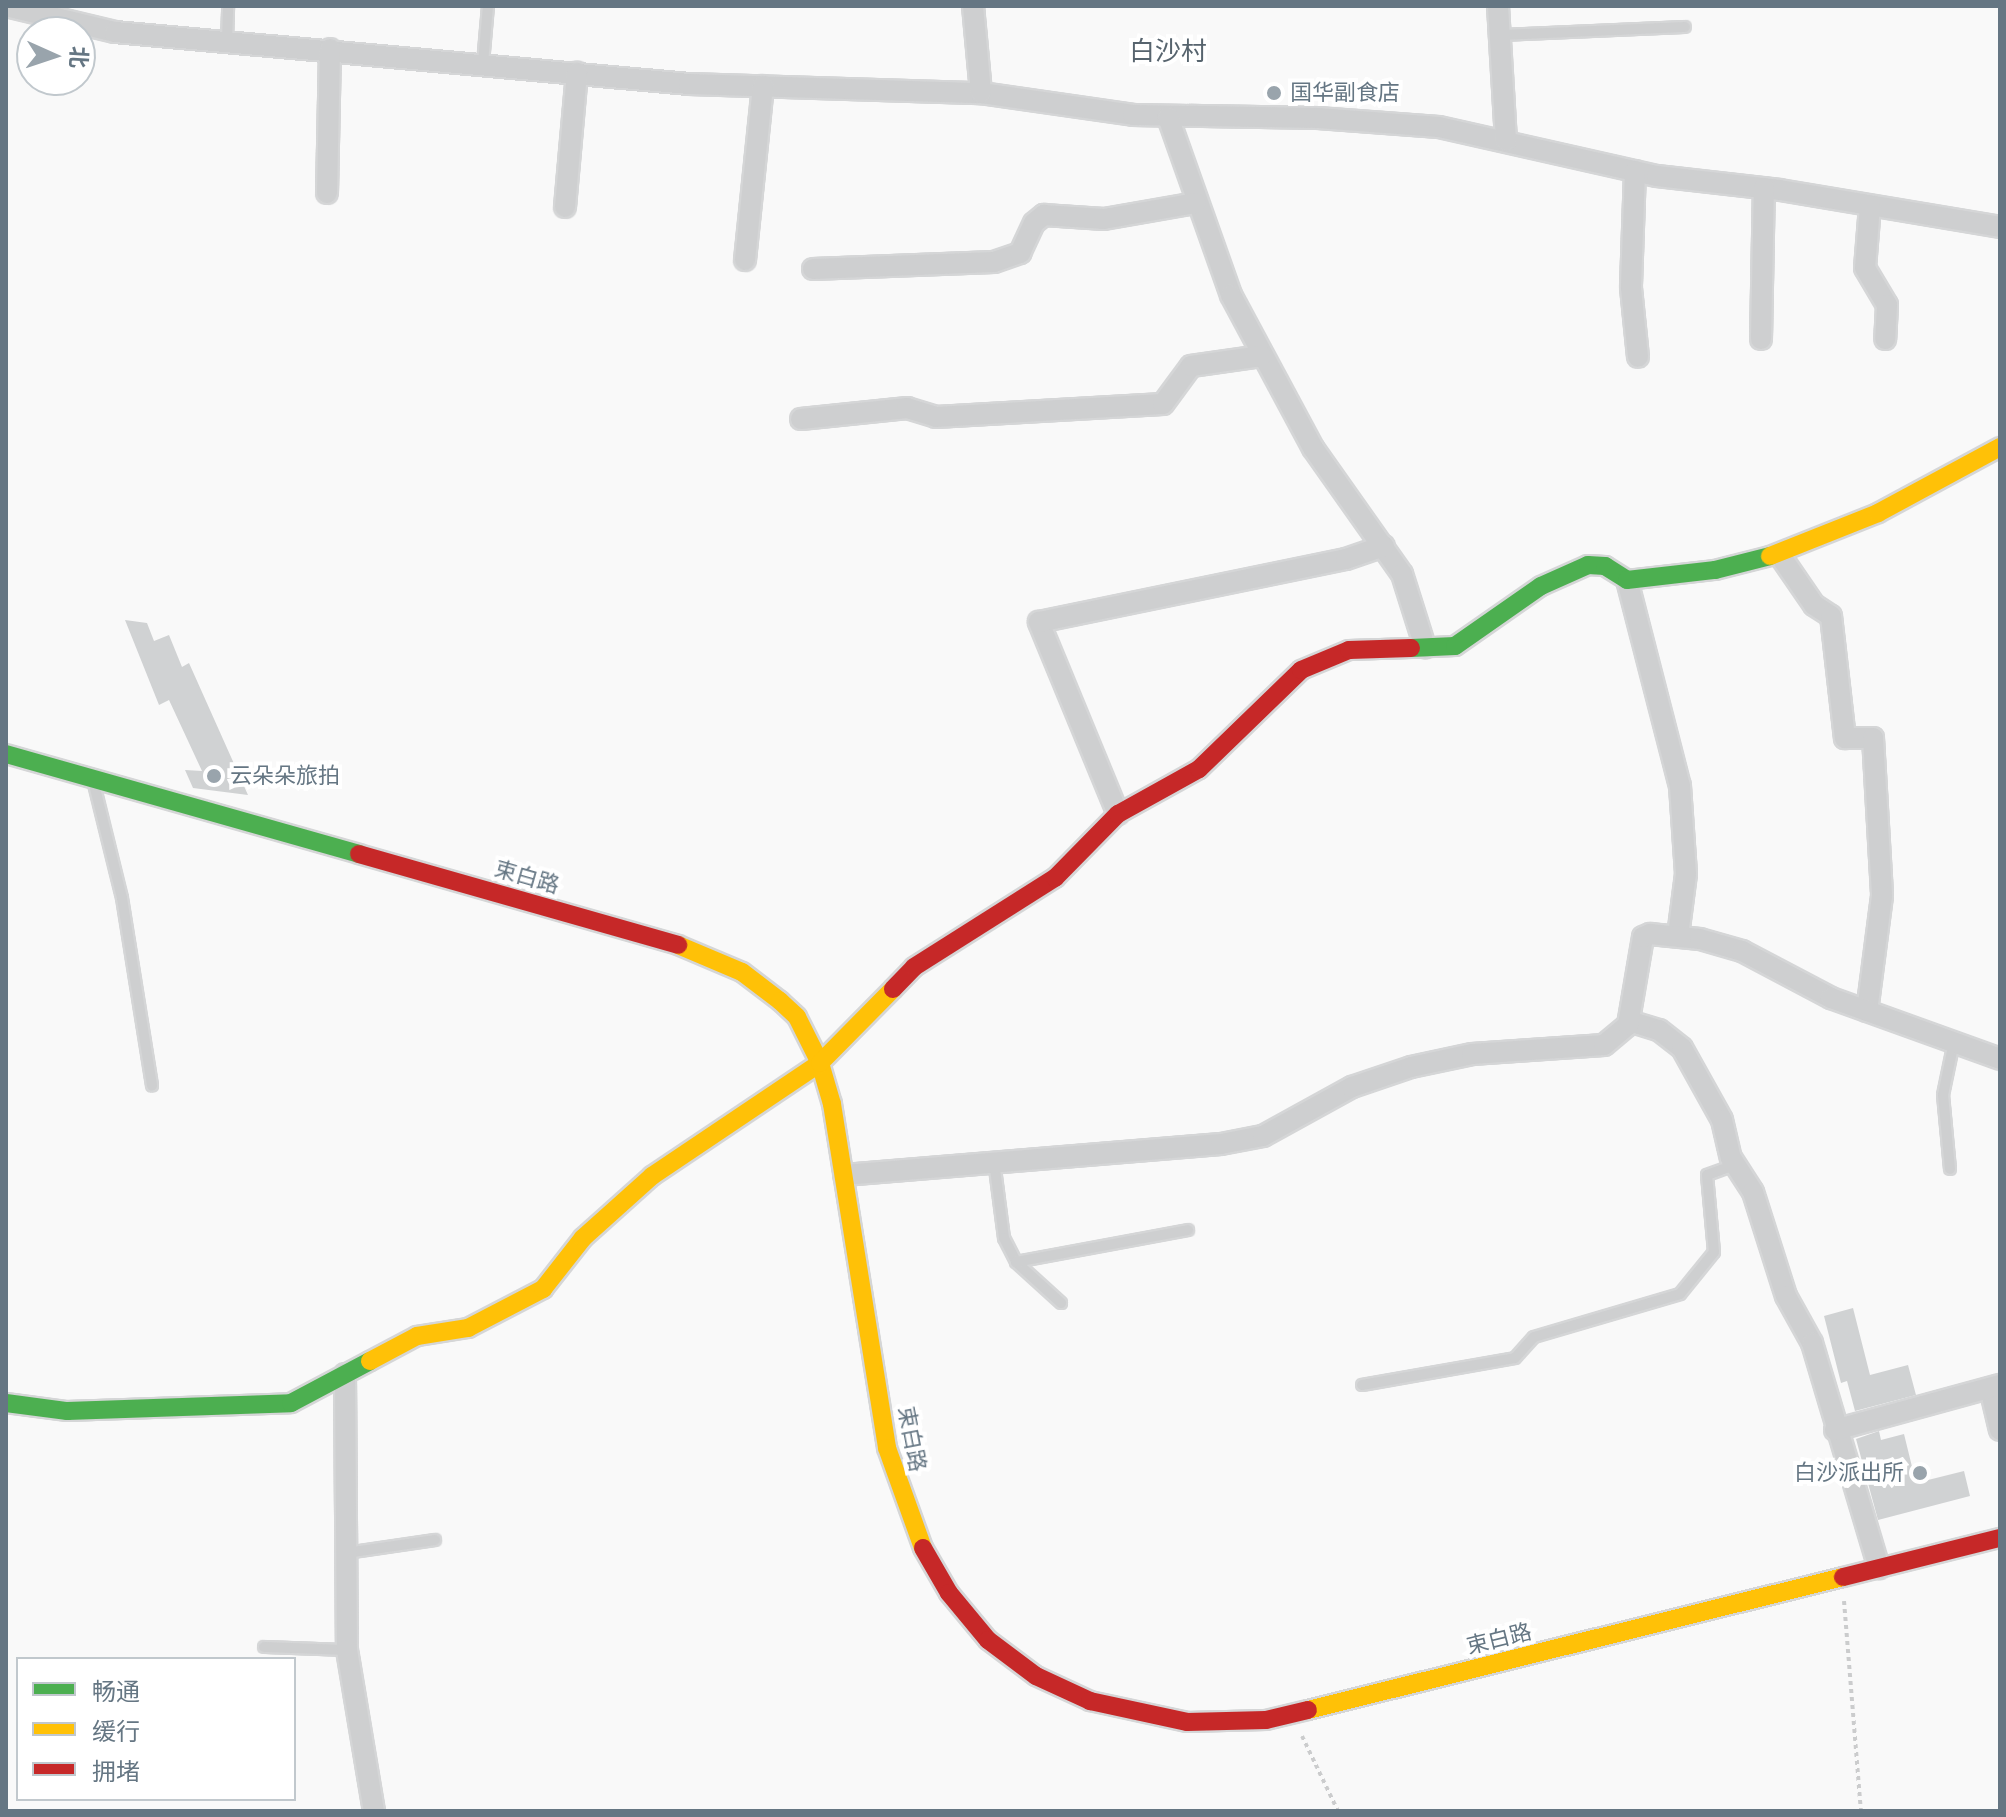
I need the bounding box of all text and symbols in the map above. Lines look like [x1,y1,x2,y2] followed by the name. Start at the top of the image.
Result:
[16,16,96,96] north arrow
[1129,37,1207,69] district label: 白沙村
[64,45,93,69] text: 北
[1290,80,1400,106] place label: 国华副食店
[1265,84,1283,102] marker: 国华副食店
[230,763,340,789] place label: 云朵朵旅拍
[205,767,223,785] marker: 云朵朵旅拍
[492,855,562,899] street label: 束白路
[893,1404,931,1474] street label: 束白路
[1794,1460,1904,1486] place label: 白沙派出所
[1911,1464,1929,1482] marker: 白沙派出所
[1464,1618,1534,1660] street label: 束白路
[16,1657,296,1801] legend
[92,1677,140,1707] text: 畅通
[92,1717,140,1747] text: 缓行
[92,1757,140,1787] text: 拥堵

